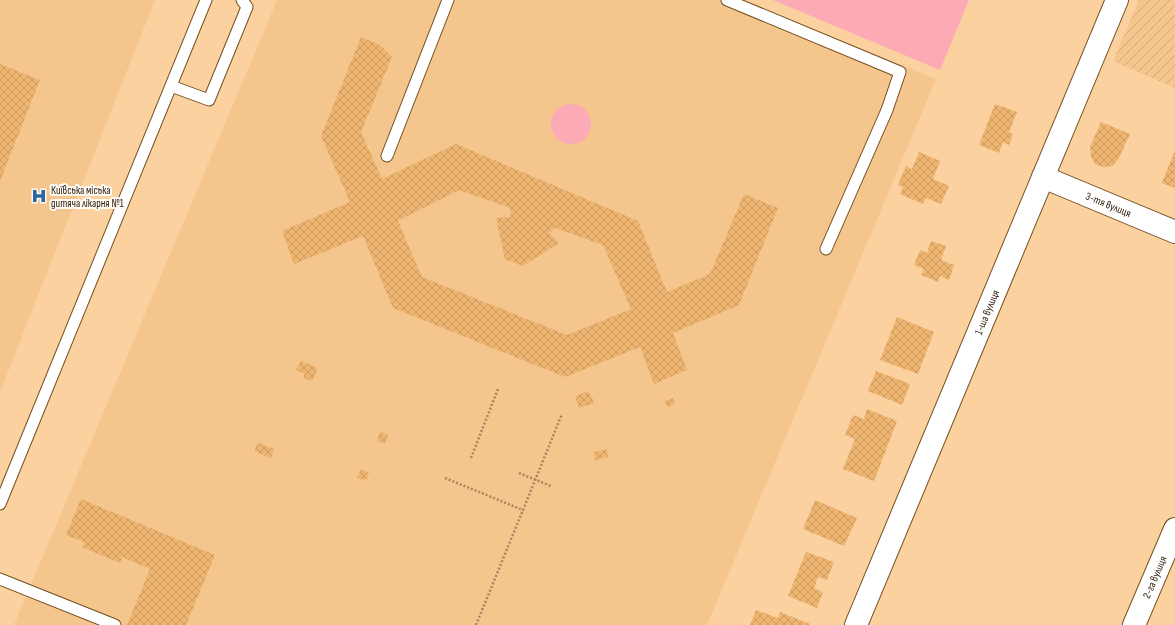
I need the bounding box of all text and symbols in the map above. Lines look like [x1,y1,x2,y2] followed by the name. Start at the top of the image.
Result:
[51,184,124,210] place label: Київська міська дитяча лікарня №1
[30,187,48,205] hospital icon: Київська міська дитяча лікарня №1
[1084,189,1133,220] street label: 3-тя вулиця
[972,288,1002,336] street label: 1-ша вулиця
[1140,554,1169,600] street label: 2-га вулиця

